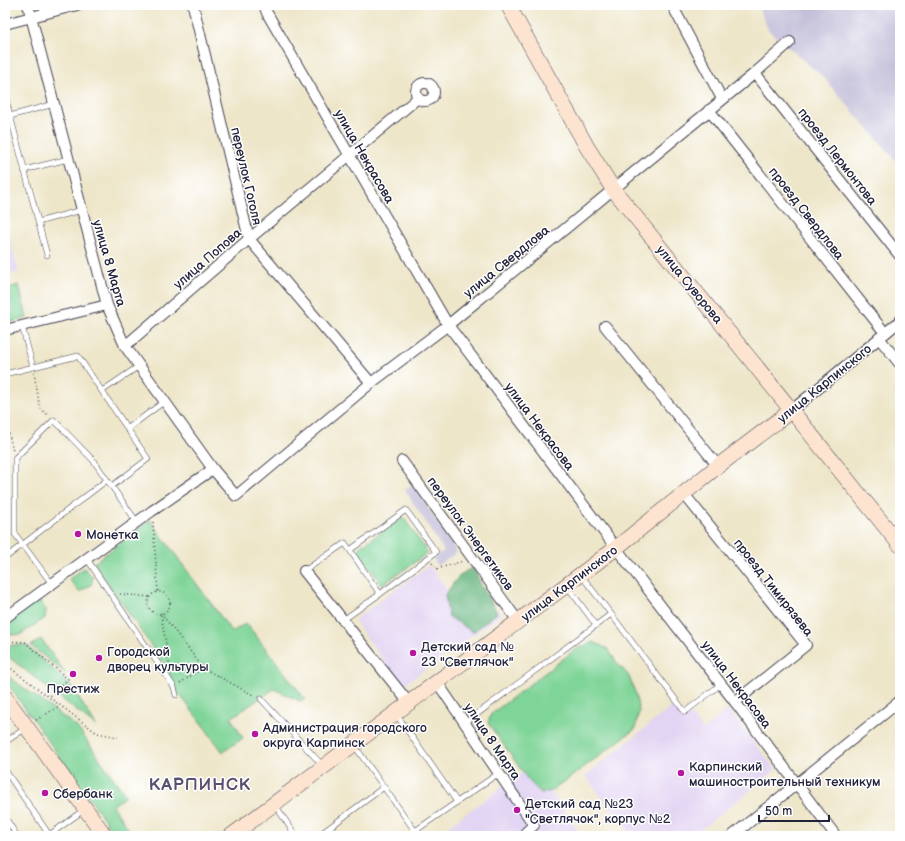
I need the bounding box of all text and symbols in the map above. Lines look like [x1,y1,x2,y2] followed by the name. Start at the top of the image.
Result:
[794,105,880,209] street label: проезд Лермонтова
[331,107,398,207] street label: улица Некрасова
[227,126,265,227] street label: переулок Гоголя
[765,164,847,263] street label: проезд Свердлова
[89,218,129,309] street label: улица 8 Марта
[460,222,553,301] street label: улица Свердлова
[170,225,245,293] street label: улица Попова
[653,242,726,327] street label: улица Суворова
[774,341,875,427] street label: улица Карпинского
[501,379,578,474] street label: улица Некрасова
[424,474,517,594] street label: переулок Энергетиков
[86,527,139,543] place label: Монетка
[73,529,83,539] marker: Монетка
[730,536,817,640] street label: проезд Тимирязева
[518,542,621,625] street label: улица Карпинского
[698,637,775,732] street label: улица Некрасова
[421,639,514,670] place label: Детский сад № 23 "Светлячок"
[107,644,209,675] place label: Городской дворец культуры
[408,648,418,658] marker: Детский сад № 23 "Светлячок"
[94,653,104,663] marker: Городской дворец культуры
[68,669,78,679] marker: Престиж
[46,681,100,697] place label: Престиж
[460,700,524,783] street label: улица 8 Марта
[262,720,427,751] place label: Администрация городского округа Карпинск
[250,729,260,739] marker: Администрация городского округа Карпинск
[689,759,880,790] place label: Карпинский машиностроительный техникум
[676,768,686,778] marker: Карпинский машиностроительный техникум
[149,775,251,795] district label: КАРПИНСК
[53,786,113,802] place label: Сбербанк
[40,788,50,798] marker: Сбербанк
[525,796,671,827] place label: Детский сад №23 "Светлячок", корпус №2
[759,797,829,823] scale bar
[765,804,792,819] text: 50 m
[512,805,522,815] marker: Детский сад №23 "Светлячок", корпус №2

